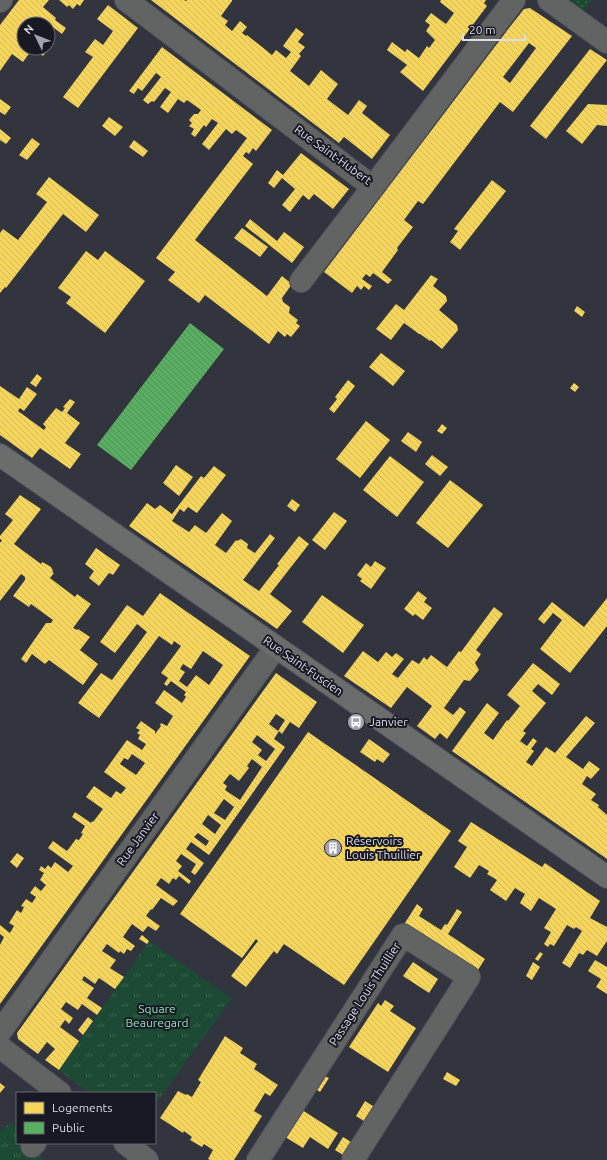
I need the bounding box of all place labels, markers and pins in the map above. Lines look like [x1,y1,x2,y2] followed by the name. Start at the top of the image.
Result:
[346,712,366,732] bus stop icon: Janvier
[369,715,408,728] place label: Janvier
[346,834,421,861] place label: Réservoirs Louis Thuillier
[323,838,343,858] building icon: Réservoirs Louis Thuillier

